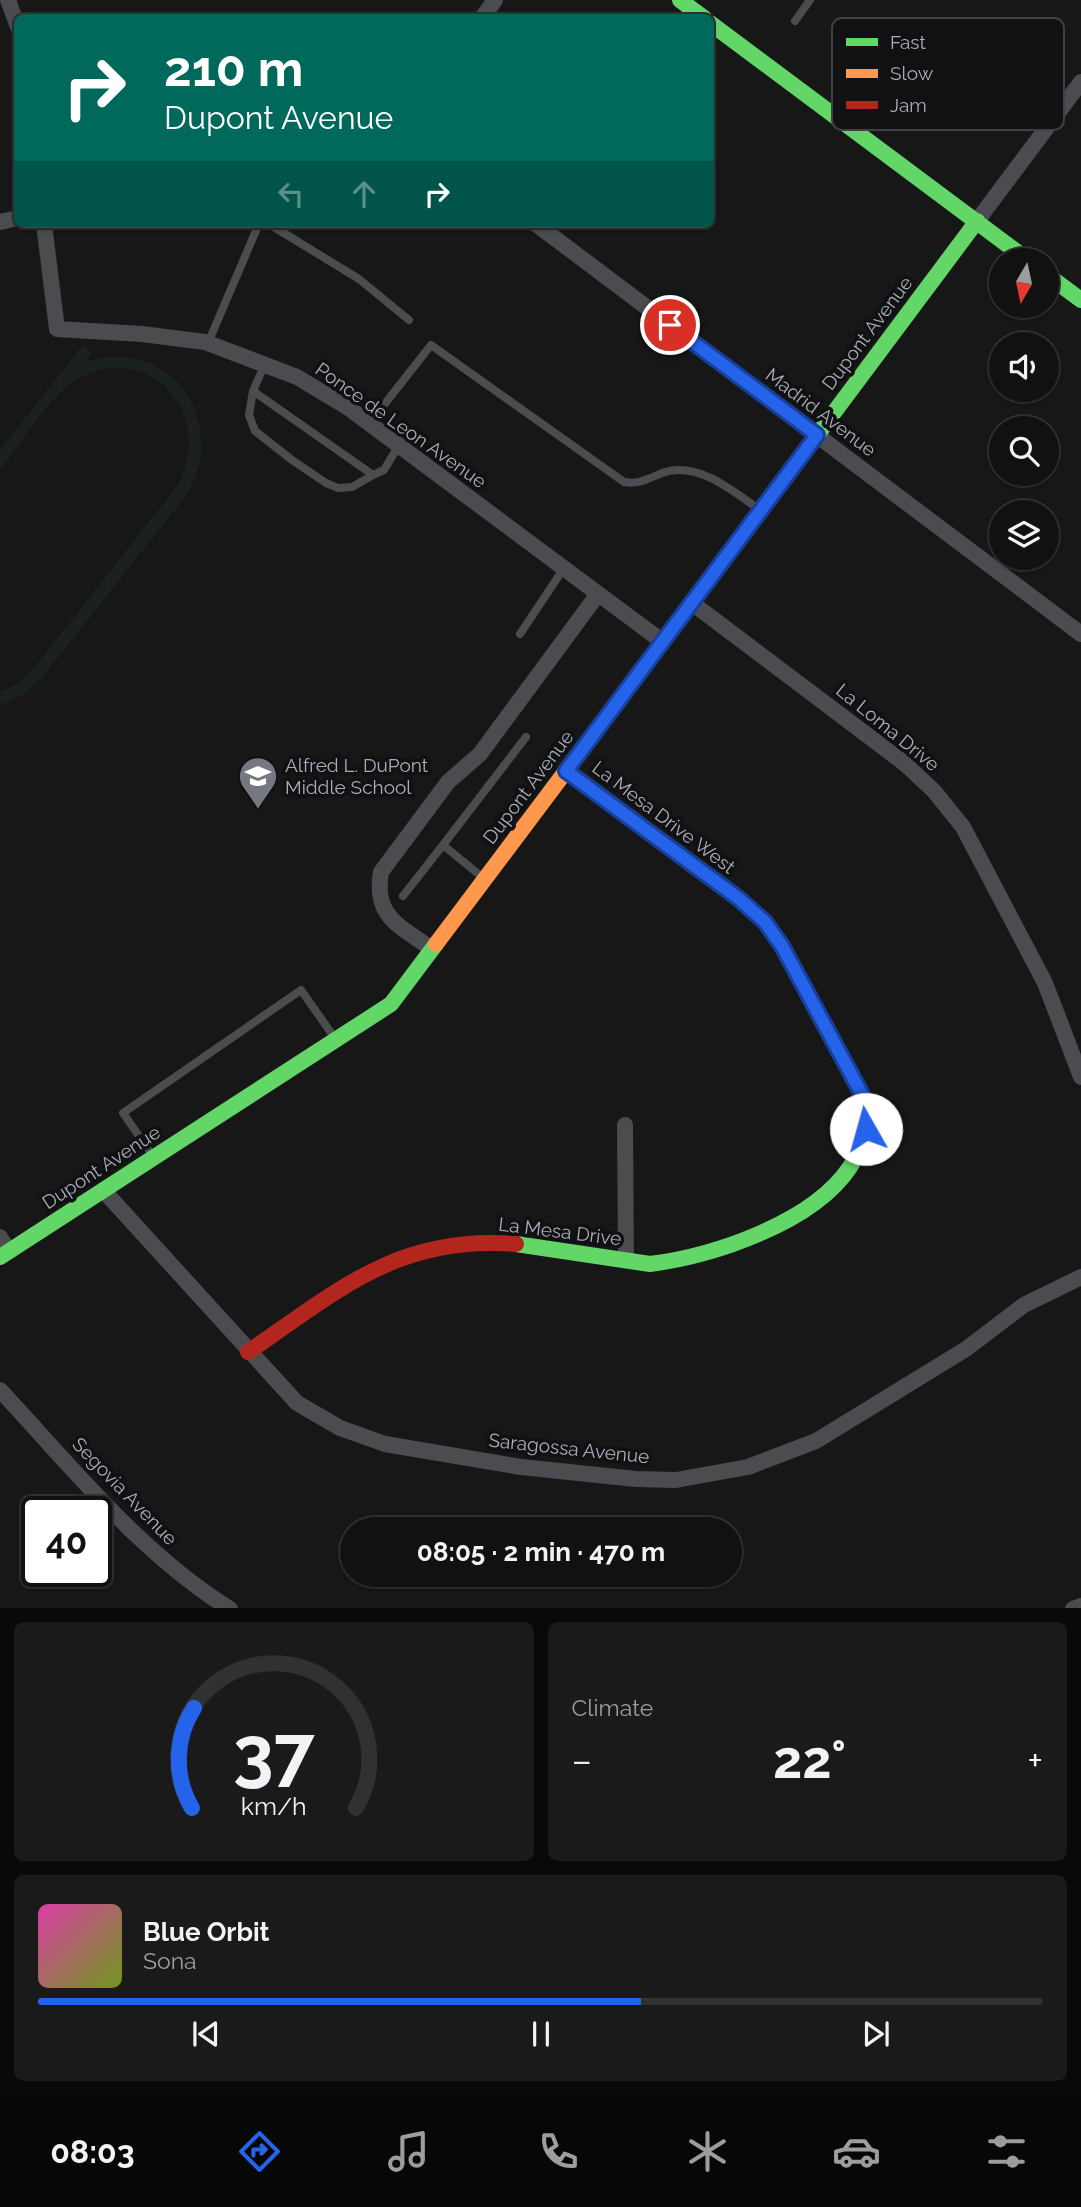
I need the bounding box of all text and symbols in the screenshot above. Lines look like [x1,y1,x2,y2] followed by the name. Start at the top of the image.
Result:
[832,18,1064,130] legend
[890,31,926,53] text: Fast
[164,40,303,97] text: 210 m
[49,42,140,133] icon: right
[890,62,934,84] text: Slow
[890,94,927,116] text: Jam
[164,99,393,136] text: Dupont Avenue
[272,175,310,213] icon: left
[345,175,383,213] icon: ahead
[418,175,456,213] icon: right
[989,248,1059,318] north arrow
[989,248,1059,570] map controls
[817,272,917,394] street label: Dupont Avenue
[640,295,700,355] pin
[651,306,689,344] icon: arrive
[989,332,1059,402] button: sound
[311,358,491,492] street label: Ponce de Leon Avenue
[762,363,880,461] street label: Madrid Avenue
[989,416,1059,486] button: search
[989,500,1059,570] button: layers
[832,679,944,775] street label: La Loma Drive
[478,726,578,848] street label: Dupont Avenue
[285,754,429,798] place label: Alfred L. DuPont Middle School
[237,755,279,810] school or university icon: Alfred L. DuPont Middle School
[588,756,740,878] street label: La Mesa Drive West
[829,1092,903,1166] position arrow
[38,1121,164,1213] street label: Dupont Avenue
[497,1213,623,1249] street label: La Mesa Drive
[488,1429,650,1467] street label: Saragossa Avenue
[68,1433,182,1549] street label: Segovia Avenue
[21,1496,112,1587] speed limit sign: 40
[417,1537,665,1567] text: 08:05 · 2 min · 470 m
[572,1694,653,1721] text: Climate
[233,1710,315,1795] text: 37
[773,1729,846,1790] text: 22°
[572,1738,592,1783] text: −
[1027,1738,1043,1783] text: +
[241,1790,307,1820] text: km/h
[143,1917,270,1947] text: Blue Orbit
[143,1947,197,1974] text: Sona
[187,2015,225,2053] icon: previous
[522,2015,560,2053] icon: pause
[857,2015,895,2053] icon: next
[235,2127,284,2176] icon: directions
[384,2127,433,2176] icon: music
[534,2127,583,2176] icon: phone
[683,2127,732,2176] icon: climate
[832,2127,881,2176] icon: car
[982,2127,1031,2176] icon: filters
[50,2133,135,2170] text: 08:03

